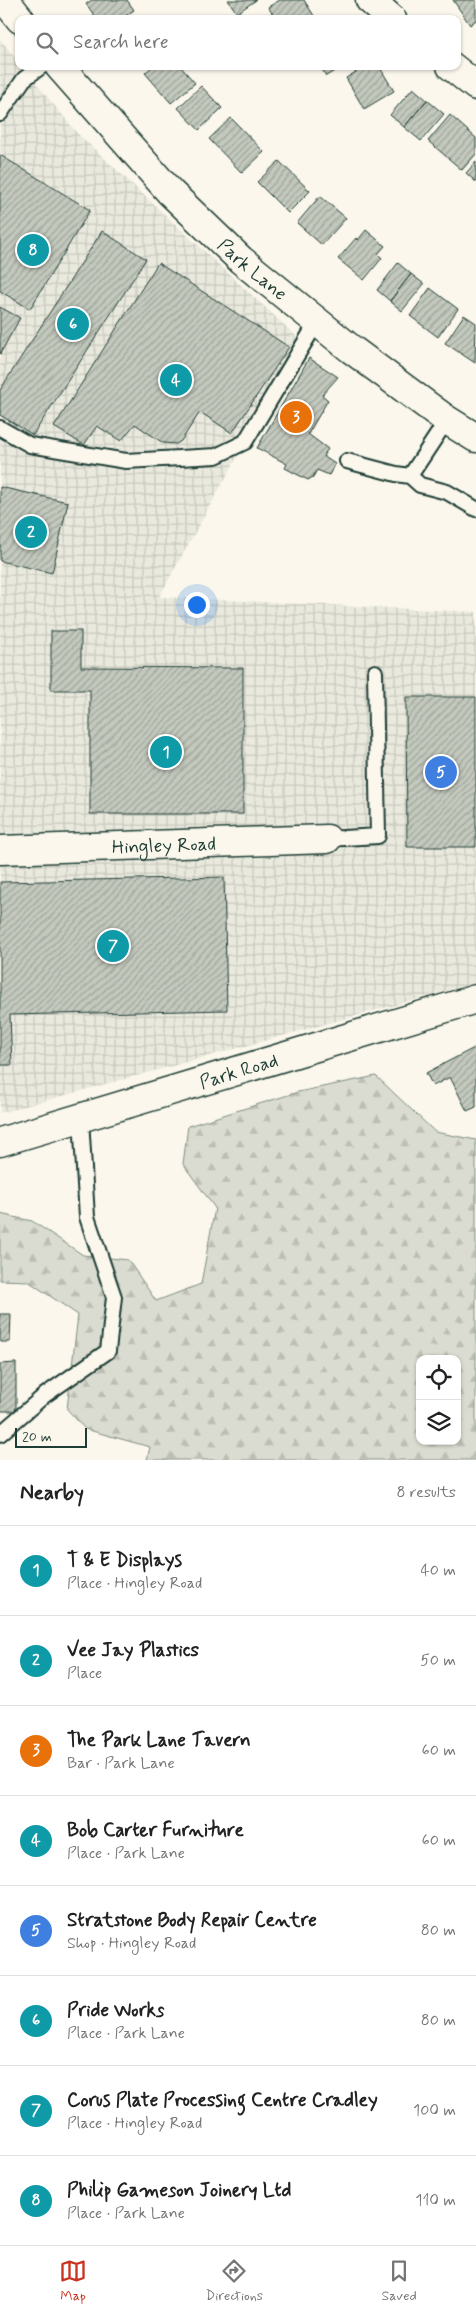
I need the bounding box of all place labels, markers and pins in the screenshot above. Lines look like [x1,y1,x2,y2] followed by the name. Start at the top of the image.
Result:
[17,231,49,269] pin: 8
[57,305,89,343] pin: 6
[160,361,192,399] pin: 4
[280,398,312,436] pin: 3
[15,513,47,551] pin: 2
[150,733,182,771] pin: 1
[425,753,457,791] pin: 5
[97,927,129,965] pin: 7

